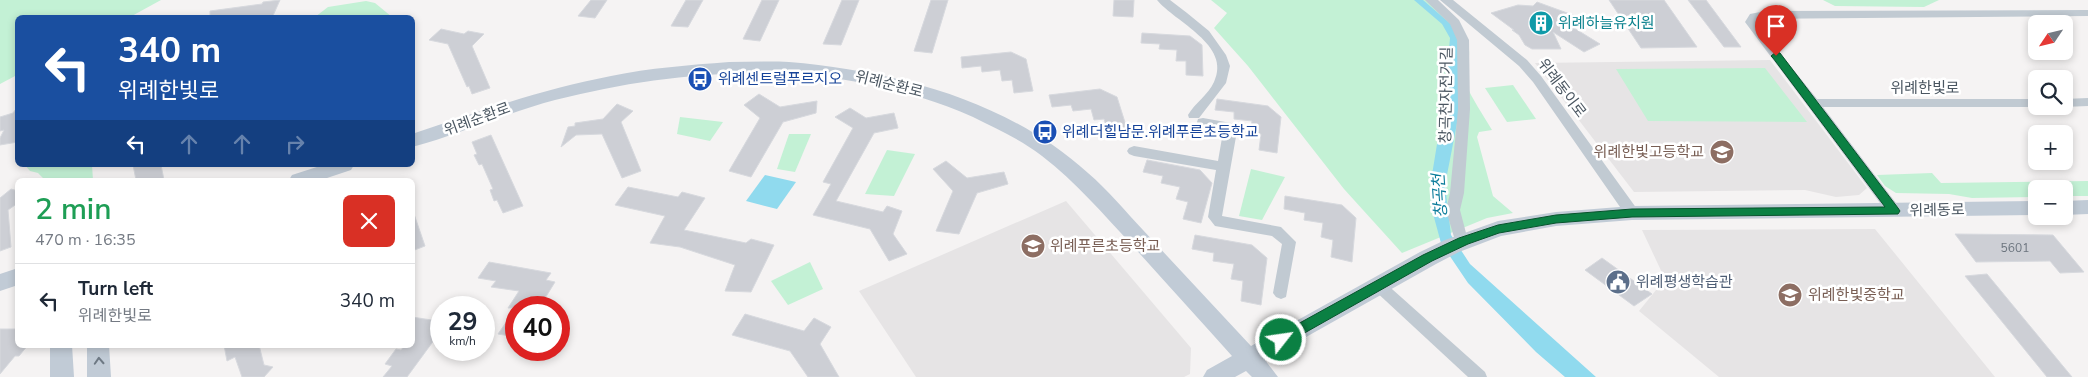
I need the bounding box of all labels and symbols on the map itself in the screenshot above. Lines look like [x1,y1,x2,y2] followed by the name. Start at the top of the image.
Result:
[1755,5,1797,56] pin
[1528,10,1554,36] building icon: 위례하늘유치원
[1558,13,1655,33] place label: 위례하늘유치원
[2028,15,2072,60] north arrow
[1435,47,1457,143] street label: 창곡천자전거길
[1533,54,1591,122] street label: 위례동이로
[687,66,713,92] bus stop icon: 위례센트럴푸르지오
[853,66,925,102] street label: 위례순환로
[718,69,842,89] place label: 위례센트럴푸르지오
[1890,78,1960,98] street label: 위례한빛로
[441,98,513,140] street label: 위례순환로
[1032,119,1058,145] bus stop icon: 위례더힐남문.위례푸른초등학교
[1062,122,1259,142] place label: 위례더힐남문.위례푸른초등학교
[1709,139,1735,165] school or university icon: 위례한빛고등학교
[1594,142,1704,162] place label: 위례한빛고등학교
[1427,171,1453,219] water label: 창곡천
[1909,200,1965,220] street label: 위례동로
[1020,233,1046,259] school or university icon: 위례푸른초등학교
[1050,236,1160,256] place label: 위례푸른초등학교
[2001,240,2029,256] house number: 5601
[1605,269,1631,295] public building icon: 위례평생학습관
[1636,272,1733,292] place label: 위례평생학습관
[1777,282,1803,308] school or university icon: 위례한빛중학교
[1808,285,1905,305] place label: 위례한빛중학교
[505,296,570,361] speed limit sign: 40
[1254,313,1306,365] position arrow
[93,357,104,365] one-way arrow

